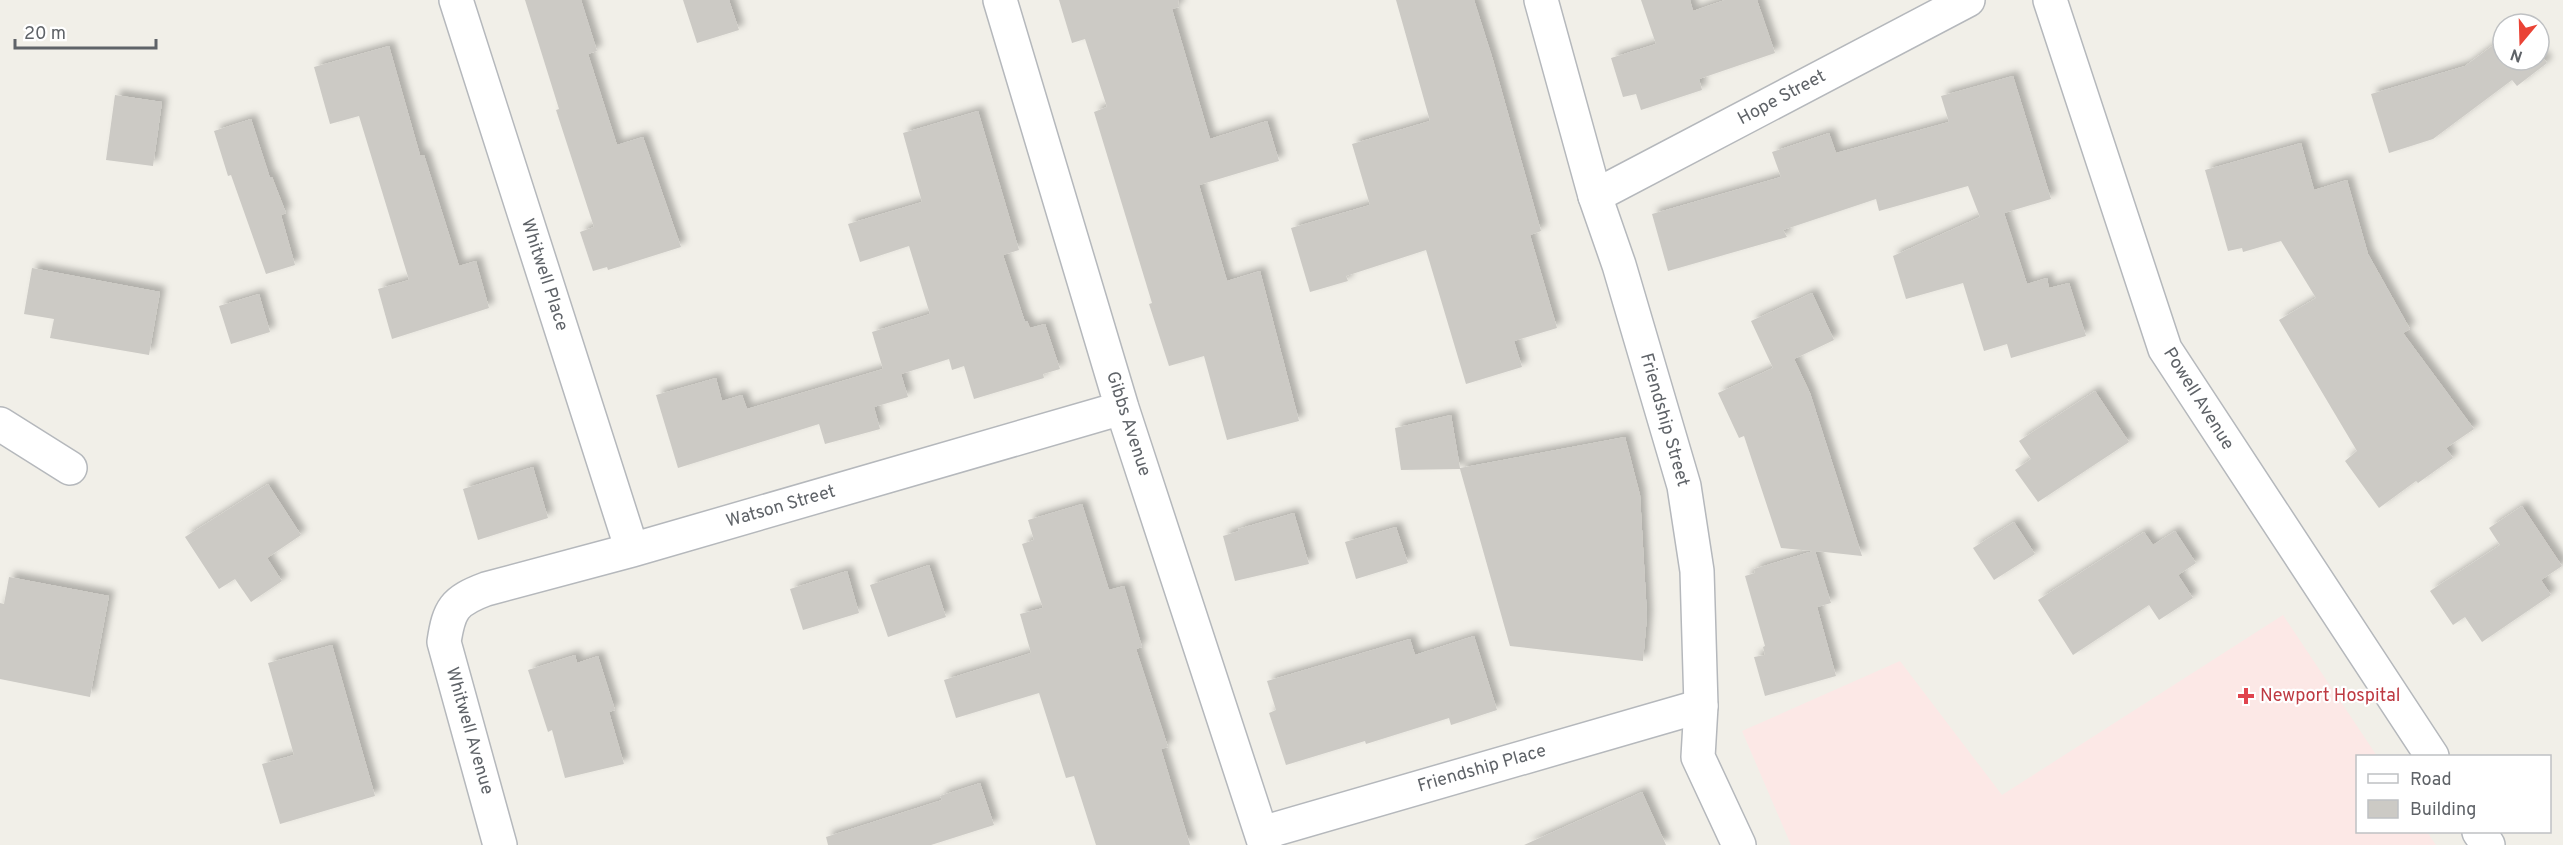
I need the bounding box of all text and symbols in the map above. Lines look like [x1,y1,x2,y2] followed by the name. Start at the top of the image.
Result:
[15,12,156,50] scale bar
[2491,12,2551,72] north arrow
[24,23,66,46] text: 20 m
[2508,43,2525,66] text: N
[1734,65,1830,131] street label: Hope Street
[515,216,573,334] street label: Whitwell Place
[2157,343,2239,455] street label: Powell Avenue
[1634,351,1694,489] street label: Friendship Street
[1100,369,1156,479] street label: Gibbs Avenue
[724,480,838,534] street label: Watson Street
[440,664,498,798] street label: Whitwell Avenue
[2260,685,2400,708] place label: Newport Hospital
[2237,687,2255,705] marker: Newport Hospital
[1415,740,1549,798] street label: Friendship Place
[2356,755,2551,833] legend
[2410,769,2452,792] text: Road
[2410,799,2476,822] text: Building

